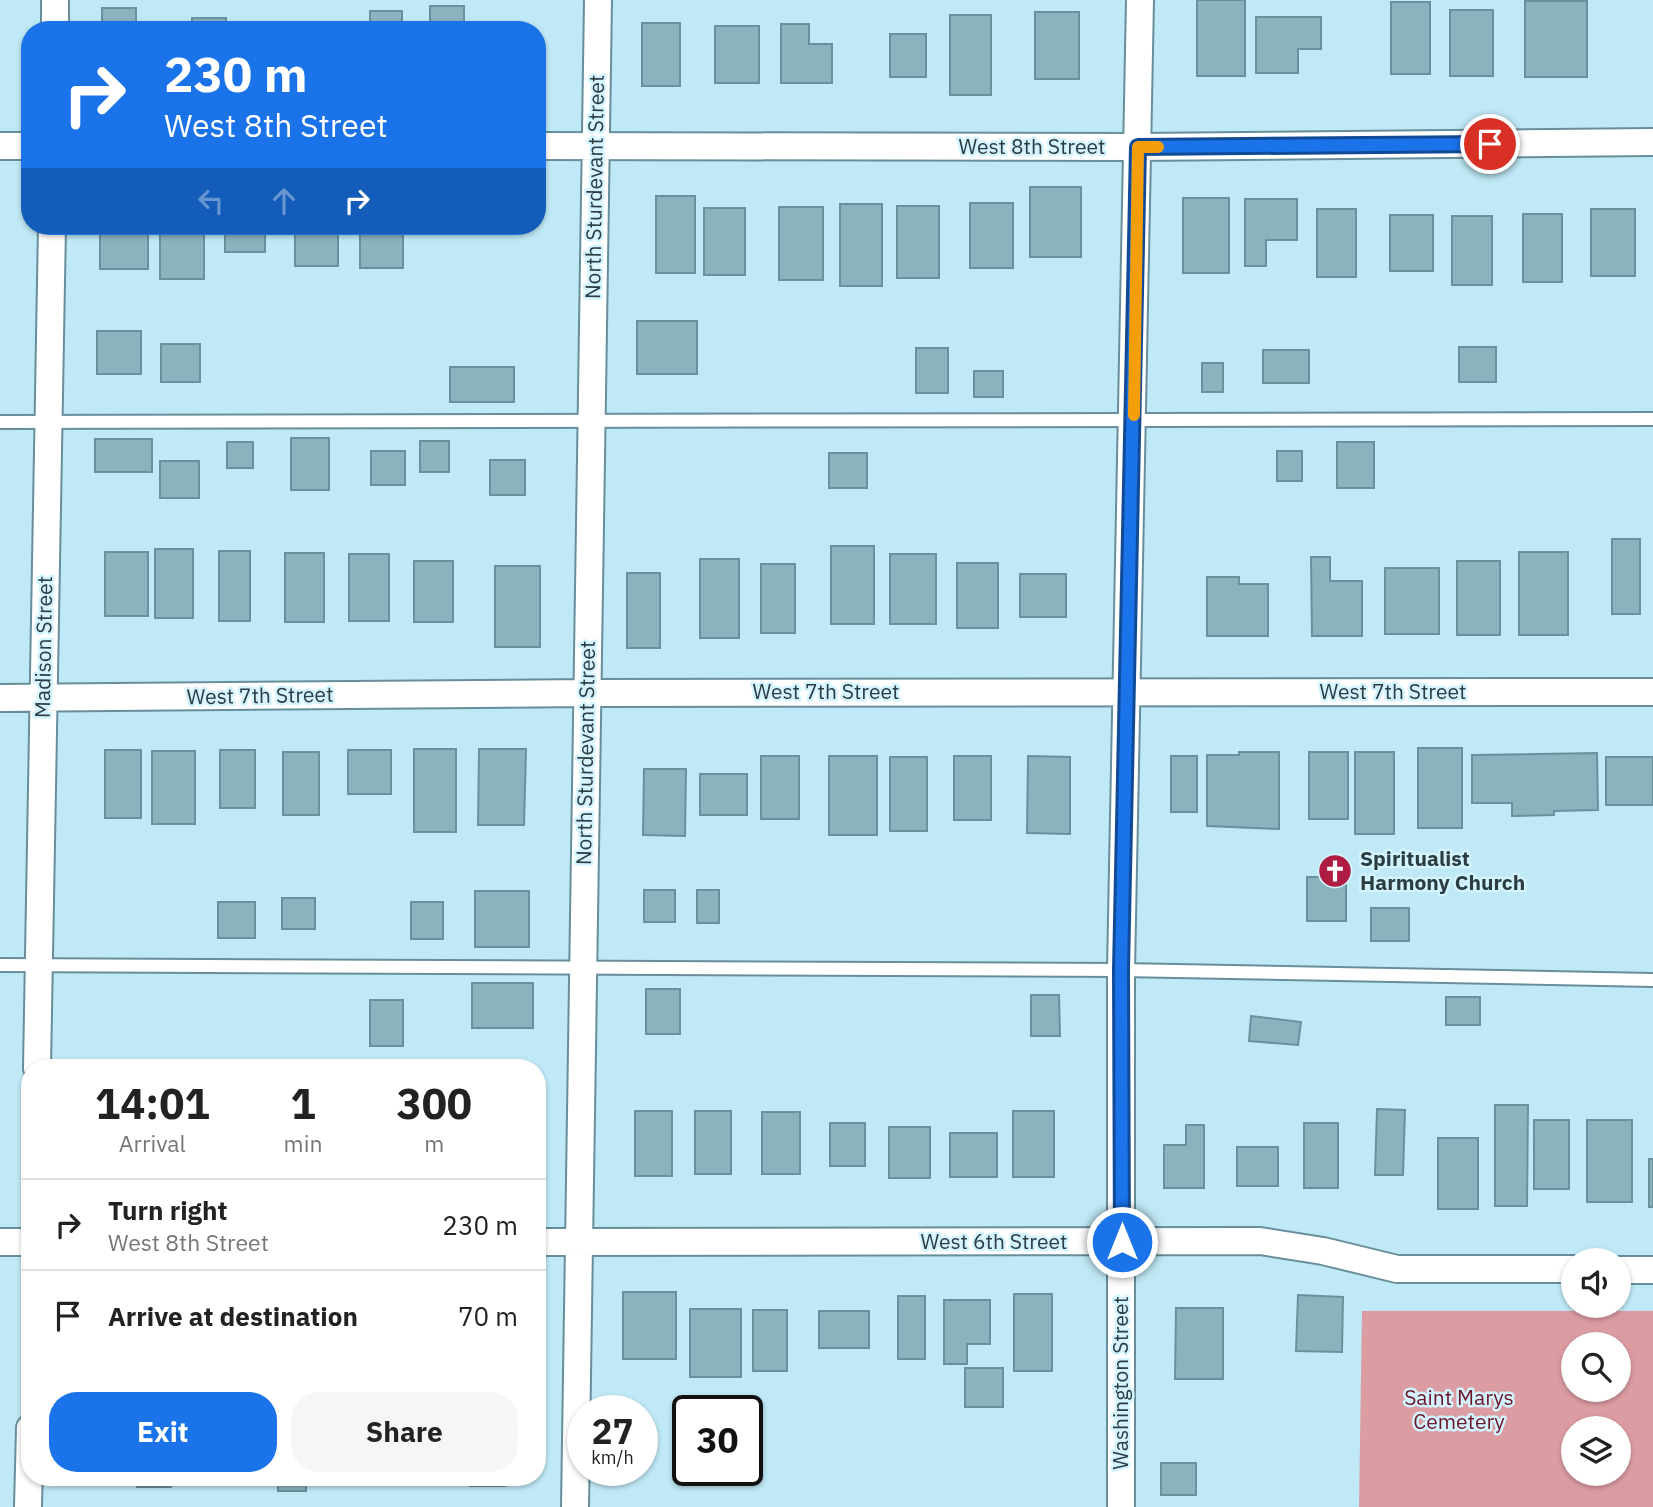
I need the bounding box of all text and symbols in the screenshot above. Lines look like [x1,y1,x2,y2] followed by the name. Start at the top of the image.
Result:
[164,42,308,105] text: 230 m
[49,49,140,140] icon: right
[578,75,610,299] street label: North Sturdevant Street
[164,104,388,146] text: West 8th Street
[1460,114,1520,174] pin
[1471,125,1509,163] icon: arrive
[959,132,1105,160] street label: West 8th Street
[192,182,230,220] icon: left
[265,182,303,220] icon: ahead
[338,182,376,220] icon: right
[28,576,58,718] street label: Madison Street
[569,641,601,865] street label: North Sturdevant Street
[753,677,899,705] street label: West 7th Street
[1320,677,1466,705] street label: West 7th Street
[186,680,334,710] street label: West 7th Street
[1360,844,1525,896] place label: Spiritualist Harmony Church
[1316,852,1354,890] church icon: Spiritualist Harmony Church
[95,1076,210,1131] text: 14:01
[290,1076,316,1131] text: 1
[396,1076,472,1131] text: 300
[119,1128,186,1158] text: Arrival
[284,1128,322,1158] text: min
[424,1128,444,1158] text: m
[108,1193,227,1227] text: Turn right
[1085,1205,1159,1279] position arrow
[49,1206,87,1244] icon: right
[442,1208,518,1242] text: 230 m
[108,1227,269,1257] text: West 8th Street
[921,1227,1067,1255] street label: West 6th Street
[1561,1248,1631,1486] map controls
[1561,1248,1631,1318] button: sound
[1106,1296,1134,1470] street label: Washington Street
[49,1297,87,1335] icon: arrive
[108,1299,358,1333] text: Arrive at destination
[458,1299,518,1333] text: 70 m
[1561,1332,1631,1402] button: search
[1404,1383,1514,1435] park label: Saint Marys Cemetery
[49,1392,277,1472] button: Exit
[291,1392,518,1472] button: Share
[672,1395,763,1486] speed limit sign: 30
[591,1408,634,1454] text: 27
[1561,1416,1631,1486] button: layers
[591,1446,634,1469] text: km/h

